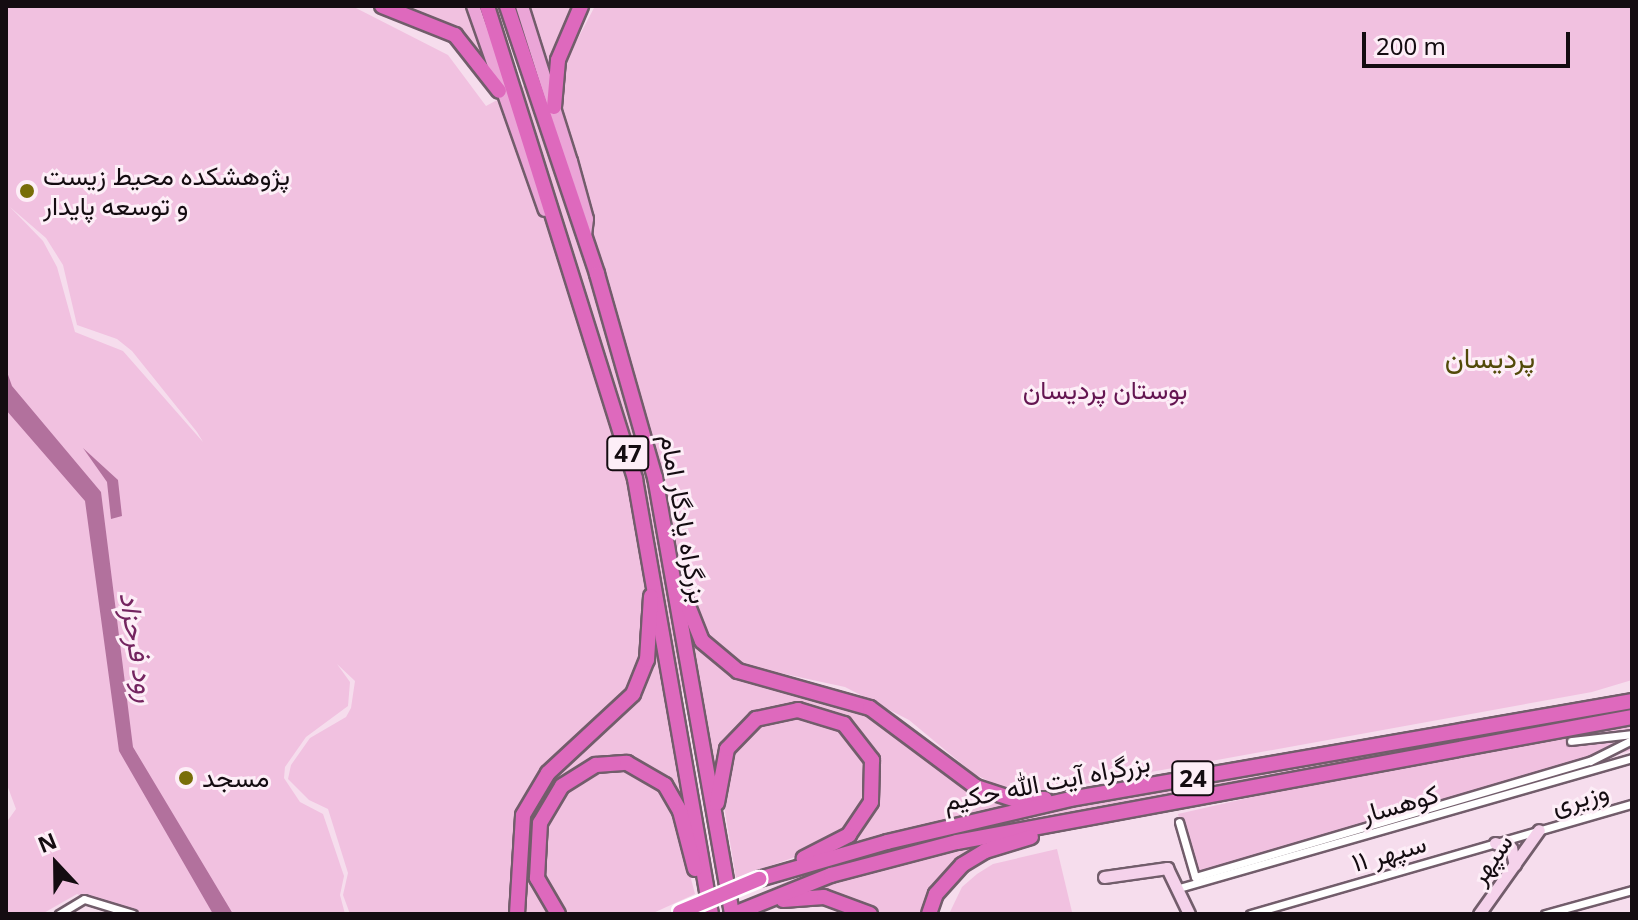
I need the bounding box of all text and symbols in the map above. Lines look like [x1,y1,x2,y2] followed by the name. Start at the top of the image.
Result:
[1366,16,1574,66] scale bar
[1376,29,1446,62] text: 200 m
[43,160,290,222] place label: پژوهشکده محیط زیست و توسعه پایدار
[18,182,36,200] marker: پژوهشکده محیط زیست و توسعه پایدار
[1445,340,1535,374] district label: پردیسان
[1023,374,1187,406] park label: بوستان پردیسان
[654,432,714,606] street label: بزرگراه یادگار امام
[606,433,650,473] road number: 47
[114,589,164,705] water label: رود فرحزاد
[941,747,1153,817] street label: بزرگراه آیت الله حکیم
[1171,758,1215,798] road number: 24
[202,762,269,794] place label: مسجد
[177,769,195,787] marker: مسجد
[1548,775,1612,821] street label: وزیری
[1358,778,1442,830] street label: کوهسار
[16,824,96,904] north arrow
[33,824,61,859] text: N
[1348,828,1430,878] street label: سپهر ۱۱
[1463,828,1519,890] street label: سپهر

